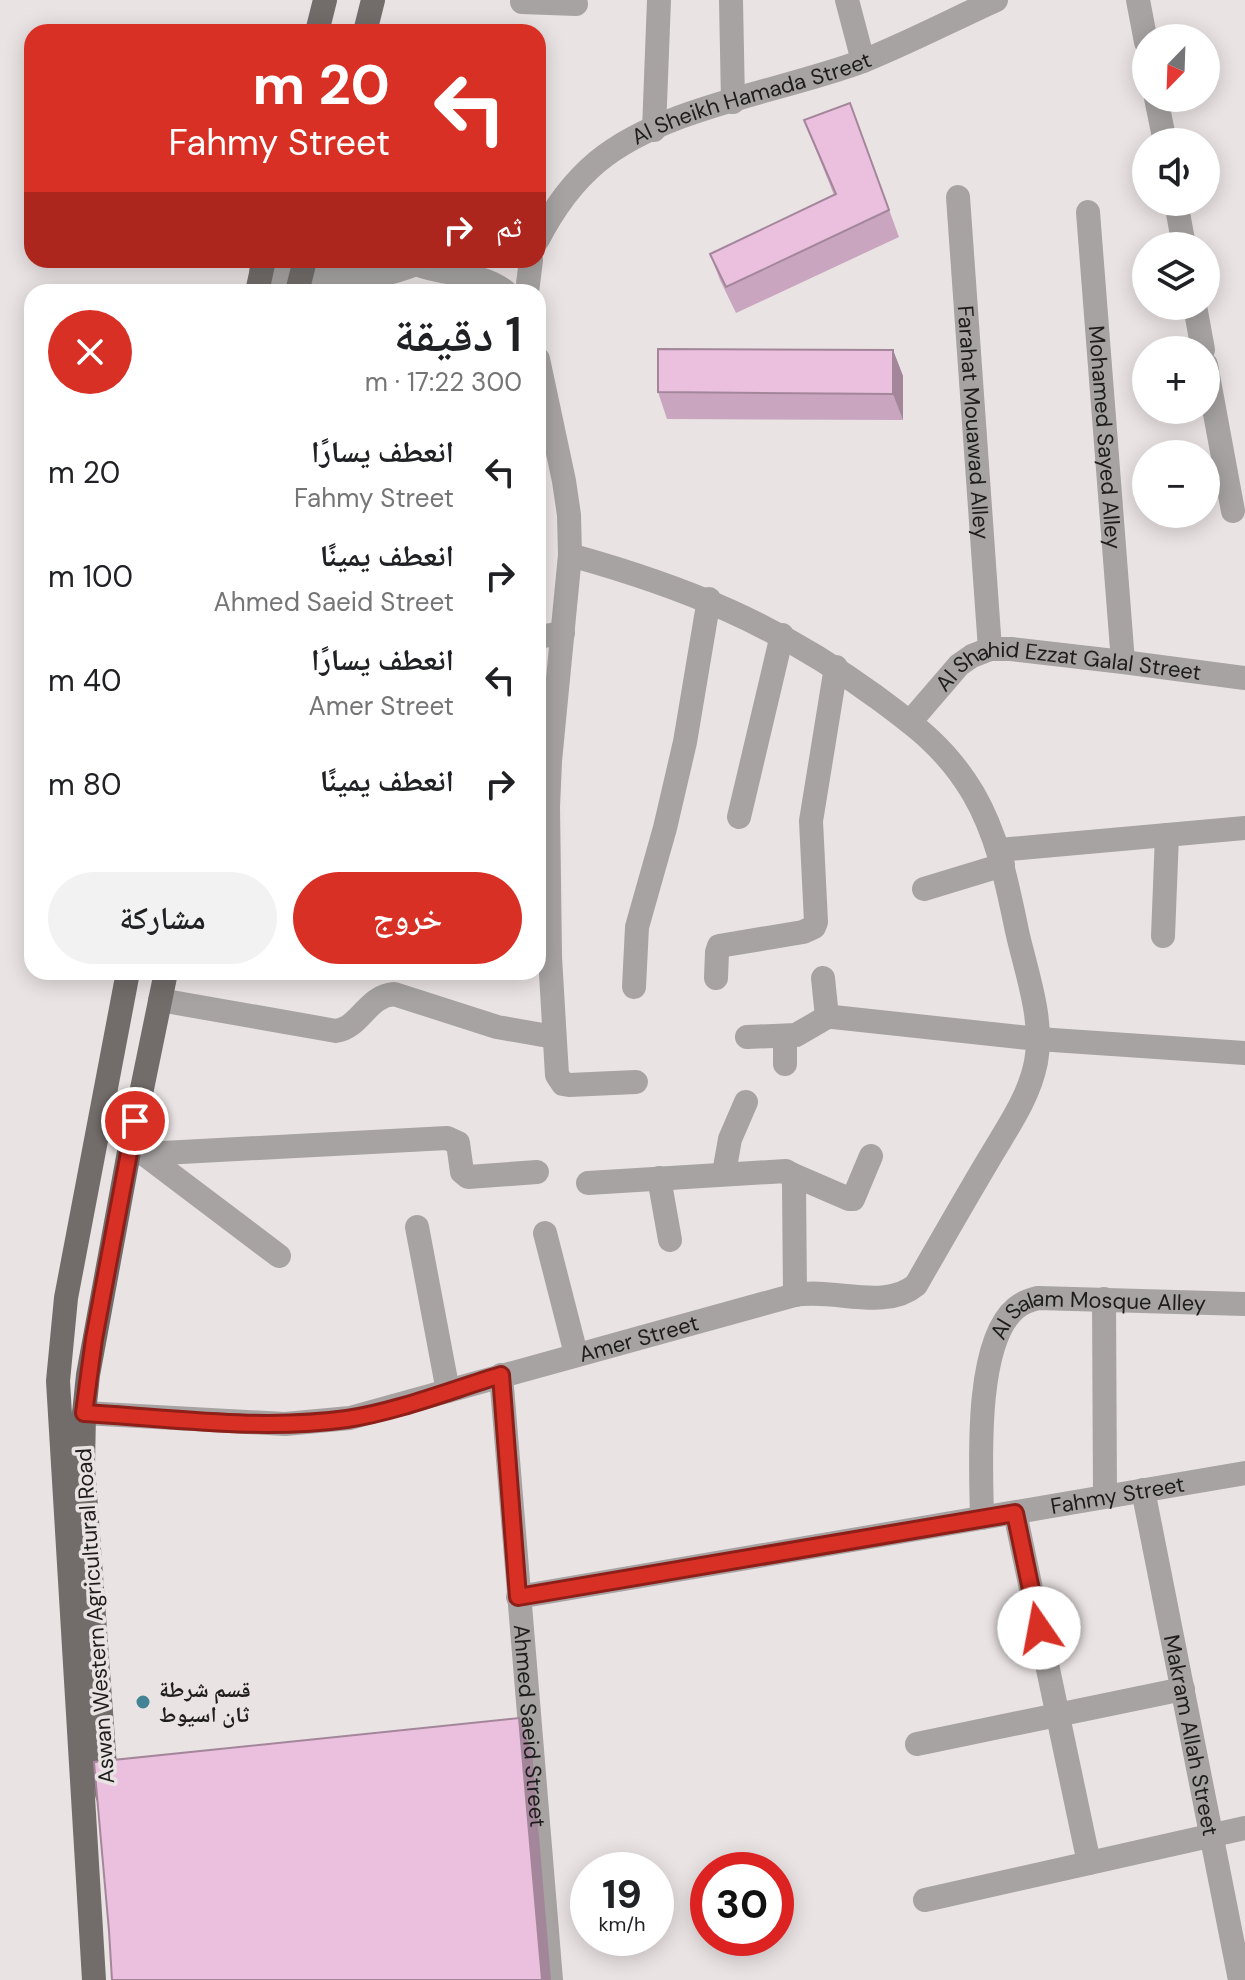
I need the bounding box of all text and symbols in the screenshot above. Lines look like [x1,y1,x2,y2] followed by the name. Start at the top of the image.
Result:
[1132,24,1220,112] north arrow
[1132,24,1220,528] map controls
[626,45,875,151] street label: Al Sheikh Hamada Street
[253,48,390,121] text: 20 m
[418,56,522,160] icon: left
[169,119,390,166] text: Fahmy Street
[1132,128,1220,216] button: sound
[496,207,522,246] text: ثم
[436,208,480,252] icon: right
[1132,232,1220,320] button: layers
[394,303,522,366] text: 1 دقيقة
[951,304,997,540] street label: Farahat Mouawad Alley
[48,310,132,394] button: close
[1082,324,1129,550] street label: Mohamed Sayed Alley
[1132,336,1220,424] button: +
[365,365,522,399] text: 300 m · 17:22
[311,432,454,471] text: انعطف يسارًا
[1132,440,1220,528] button: −
[478,450,522,494] icon: left
[48,453,120,492] text: 20 m
[294,481,454,515] text: Fahmy Street
[320,536,454,575] text: انعطف يمينًا
[478,554,522,598] icon: right
[48,557,133,596] text: 100 m
[213,585,454,619] text: Ahmed Saeid Street
[928,634,1203,697] street label: Al Shahid Ezzat Galal Street
[311,640,454,679] text: انعطف يسارًا
[478,658,522,702] icon: left
[48,661,121,700] text: 40 m
[309,689,454,723] text: Amer Street
[320,761,454,800] text: انعطف يمينًا
[478,762,522,806] icon: right
[48,765,121,804] text: 80 m
[48,872,277,964] button: مشاركة
[293,872,522,964] button: خروج
[101,1087,169,1155] pin
[113,1099,157,1143] icon: arrive
[983,1283,1206,1344] street label: Al Salam Mosque Alley
[575,1308,702,1369] street label: Amer Street
[69,1447,121,1785] street label: Aswan Western Agricultural Road
[1048,1469,1187,1520] street label: Fahmy Street
[997,1586,1081,1670] position arrow
[507,1623,553,1828] street label: Ahmed Saeid Street
[1157,1632,1226,1838] street label: Makram Allah Street
[159,1675,251,1729] place label: قسم شرطة ثان اسيوط
[134,1693,152,1711] marker: قسم شرطة ثان اسيوط
[690,1852,794,1956] speed limit sign: 30
[602,1868,642,1920] text: 19
[598,1911,646,1937] text: km/h

